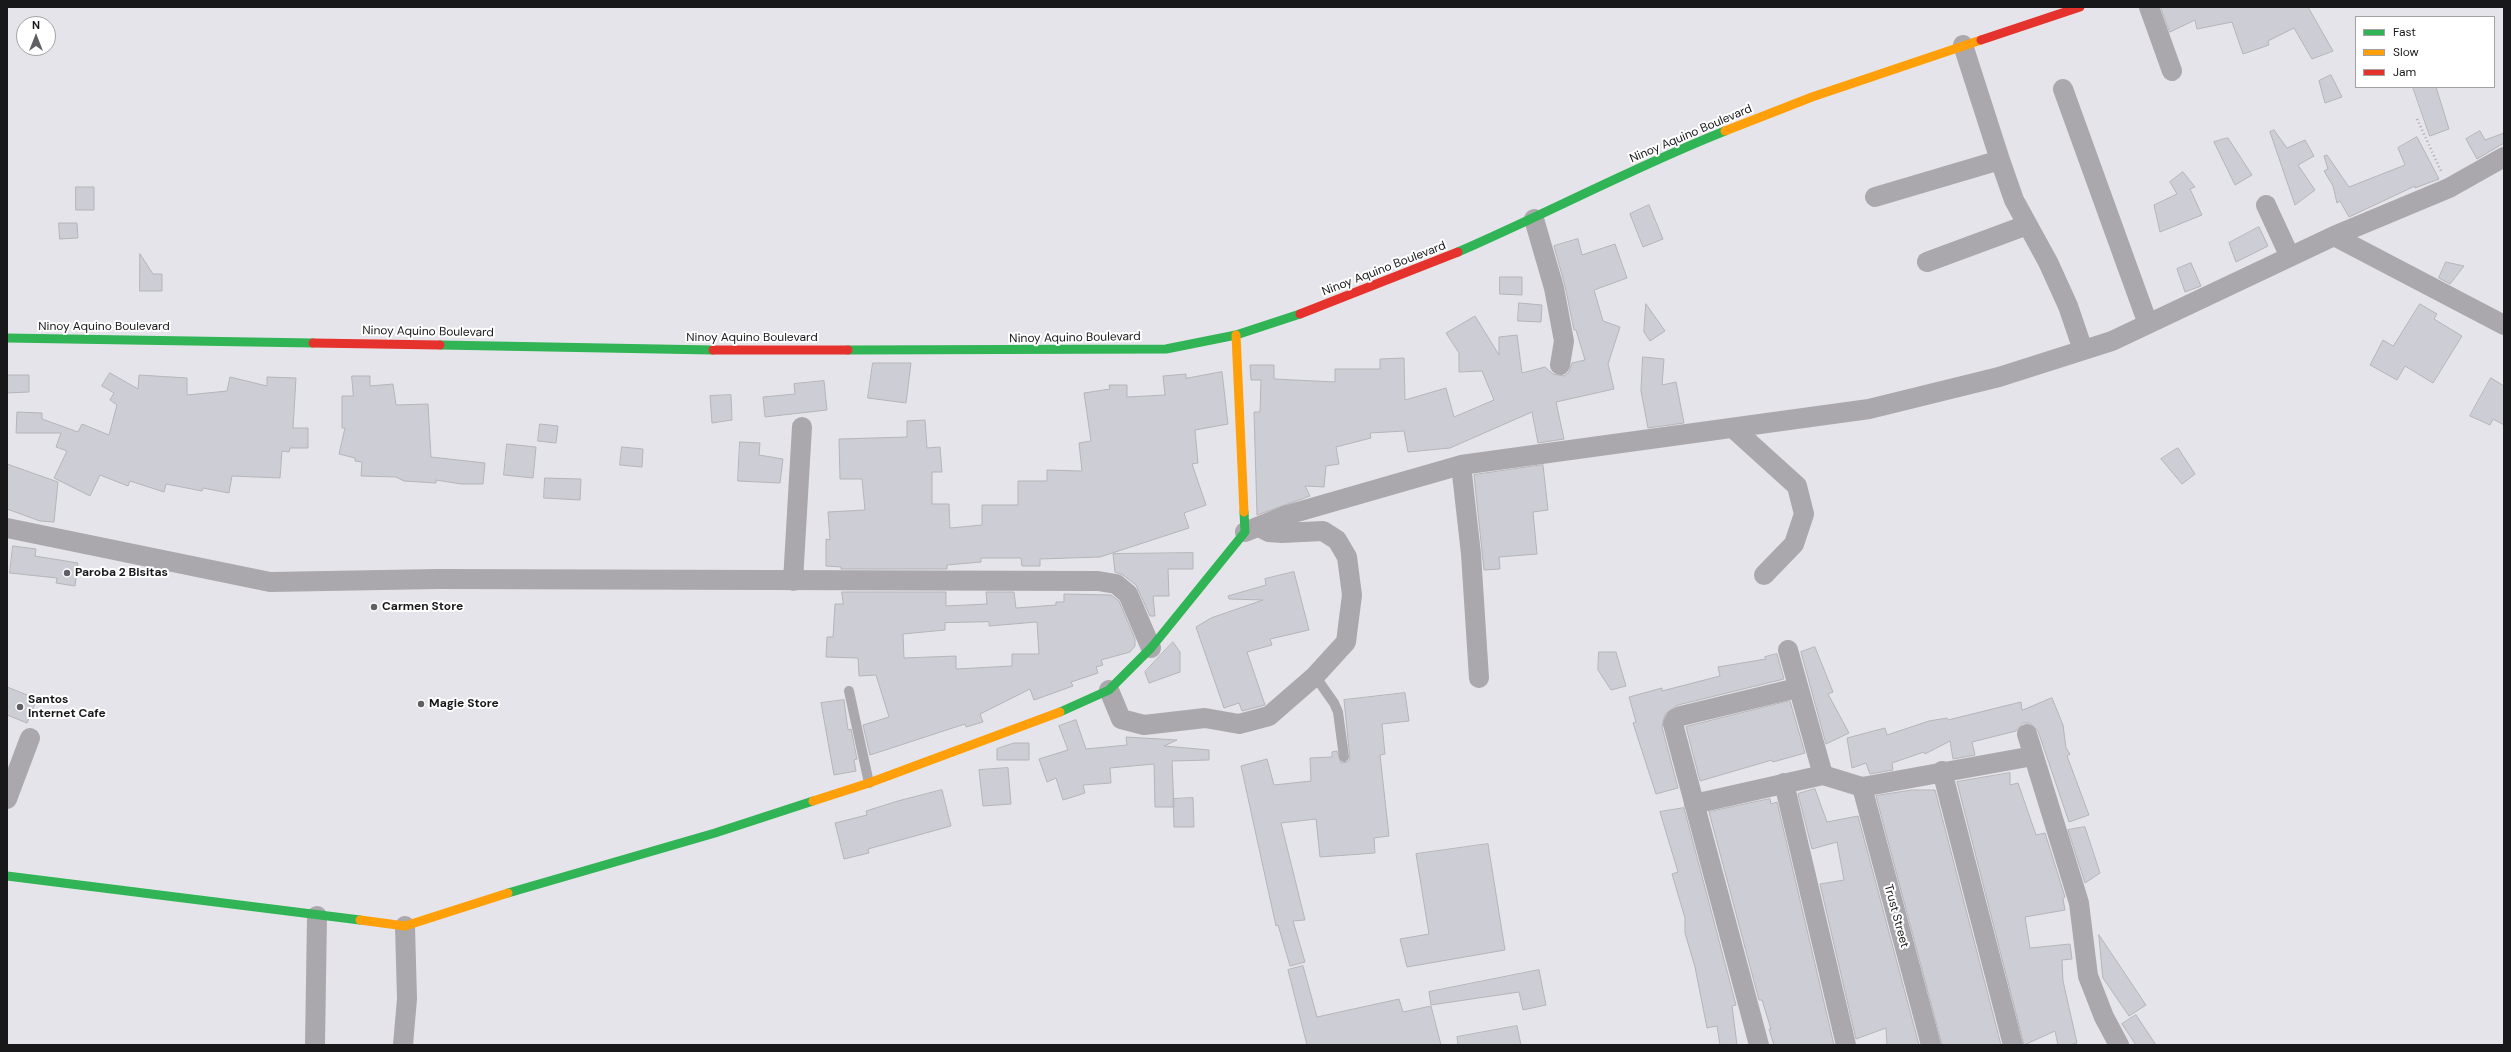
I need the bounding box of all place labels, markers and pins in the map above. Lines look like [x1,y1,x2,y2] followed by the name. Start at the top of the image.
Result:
[75,566,168,580] place label: Paroba 2 Bisitas
[62,568,72,578] marker: Paroba 2 Bisitas
[382,600,463,614] place label: Carmen Store
[369,602,379,612] marker: Carmen Store
[28,693,106,721] place label: Santos Internet Cafe
[429,697,499,711] place label: Magie Store
[416,699,426,709] marker: Magie Store
[15,702,25,712] marker: Santos Internet Cafe

